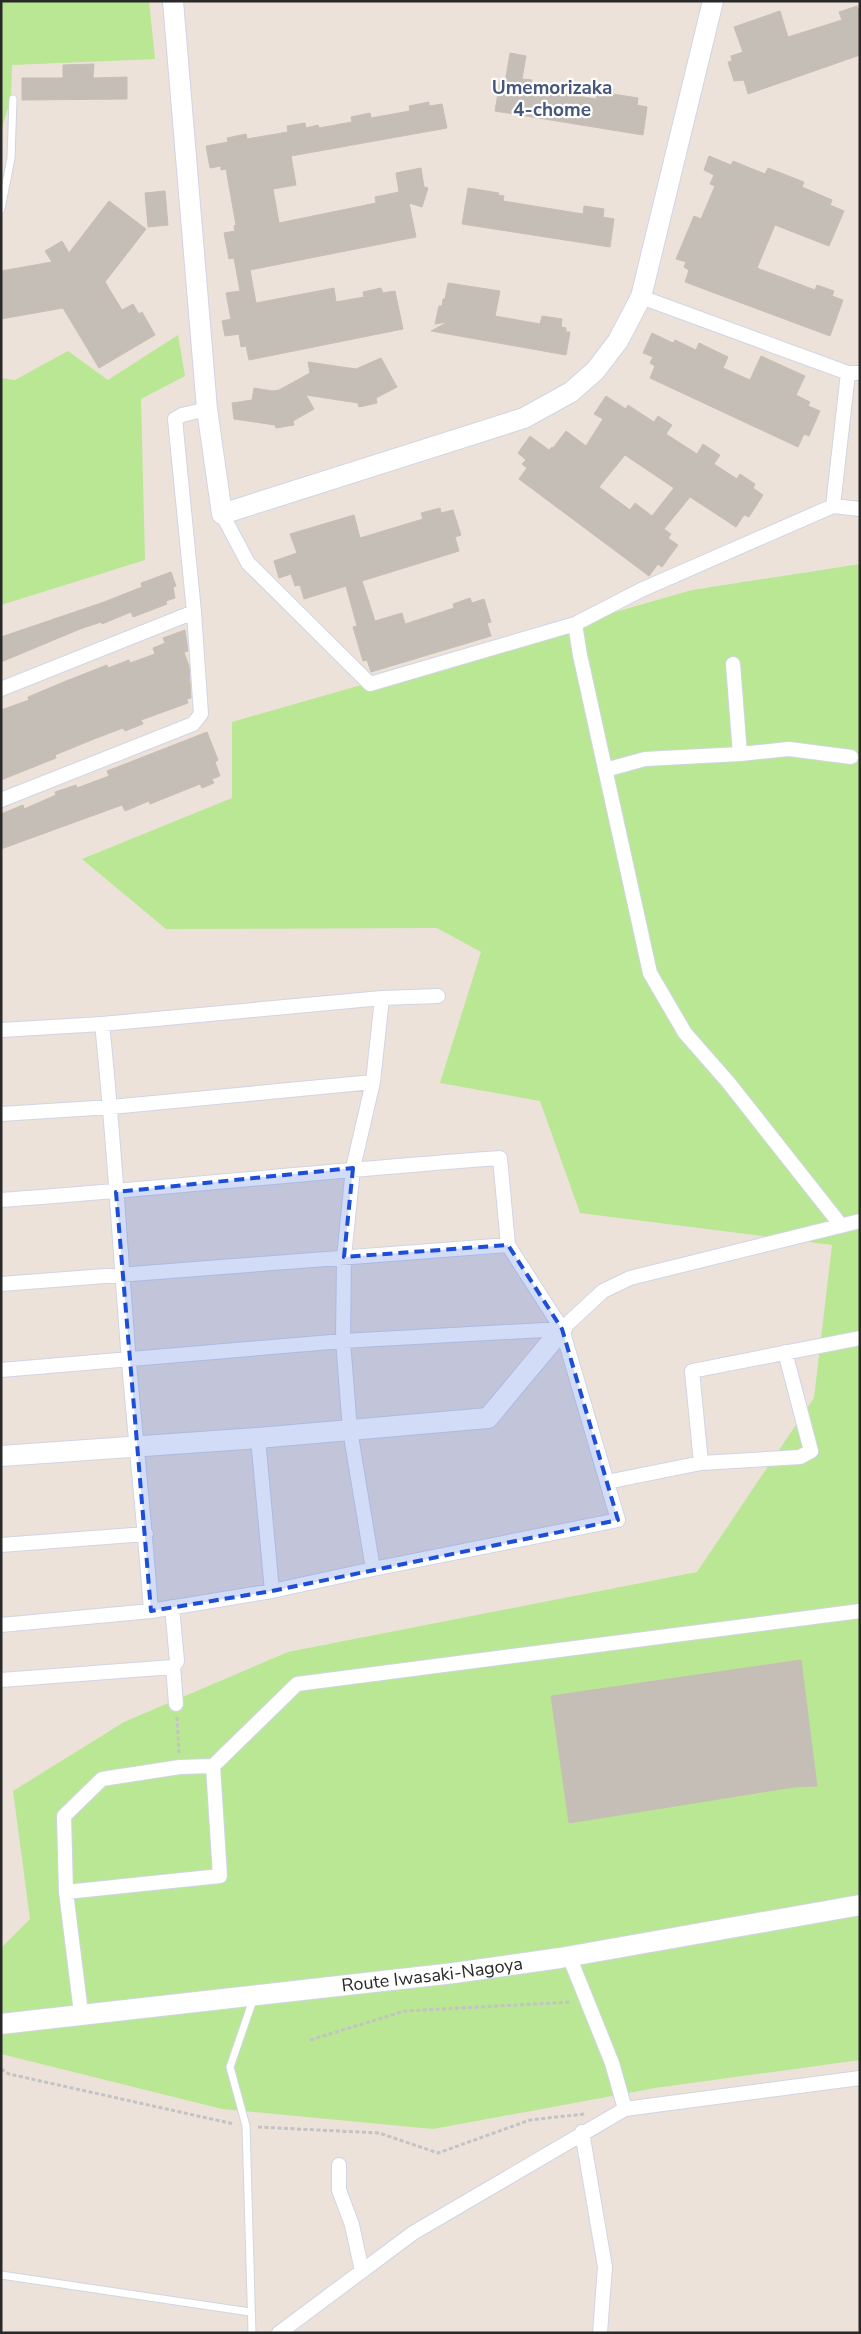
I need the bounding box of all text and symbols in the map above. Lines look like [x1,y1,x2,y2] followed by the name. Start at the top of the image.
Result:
[492,75,612,123] district label: Umemorizaka 4-chome
[340,1951,524,1998] street label: Route Iwasaki-Nagoya

